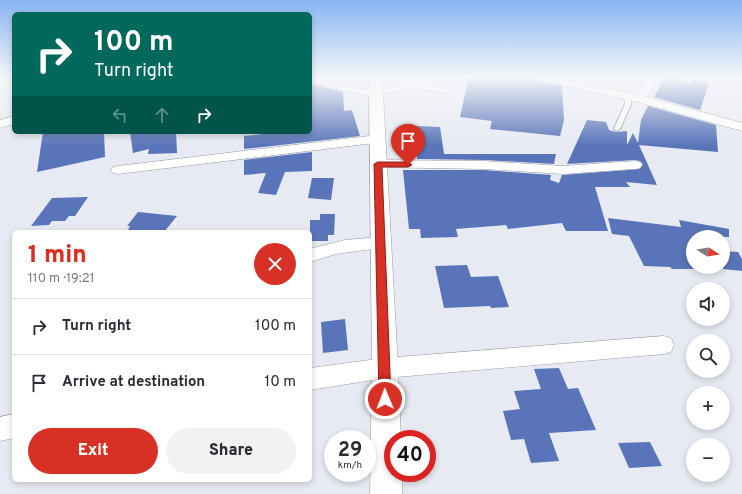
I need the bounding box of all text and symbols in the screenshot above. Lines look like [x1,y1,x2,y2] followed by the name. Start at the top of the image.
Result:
[94,25,174,61] text: 100 m
[28,28,80,80] icon: right
[94,60,174,83] text: Turn right
[109,104,131,126] icon: left
[151,104,173,126] icon: ahead
[193,104,215,126] icon: right
[391,124,425,165] pin
[397,130,419,152] icon: arrive
[686,230,730,274] north arrow
[686,230,730,482] map controls
[28,241,87,271] text: 1 min
[254,243,296,285] button: close
[28,271,95,287] text: 110 m · 19:21
[686,282,730,326] button: sound
[28,316,50,338] icon: right
[62,317,131,336] text: Turn right
[255,317,296,336] text: 100 m
[686,334,730,378] button: search
[28,372,50,394] icon: arrive
[62,373,205,392] text: Arrive at destination
[265,373,296,392] text: 10 m
[364,378,406,420] position arrow
[686,386,730,430] button: +
[28,428,158,474] button: Exit
[166,428,296,474] button: Share
[384,430,436,482] speed limit sign: 40
[338,438,362,464] text: 29
[686,438,730,482] button: −
[338,459,362,472] text: km/h

